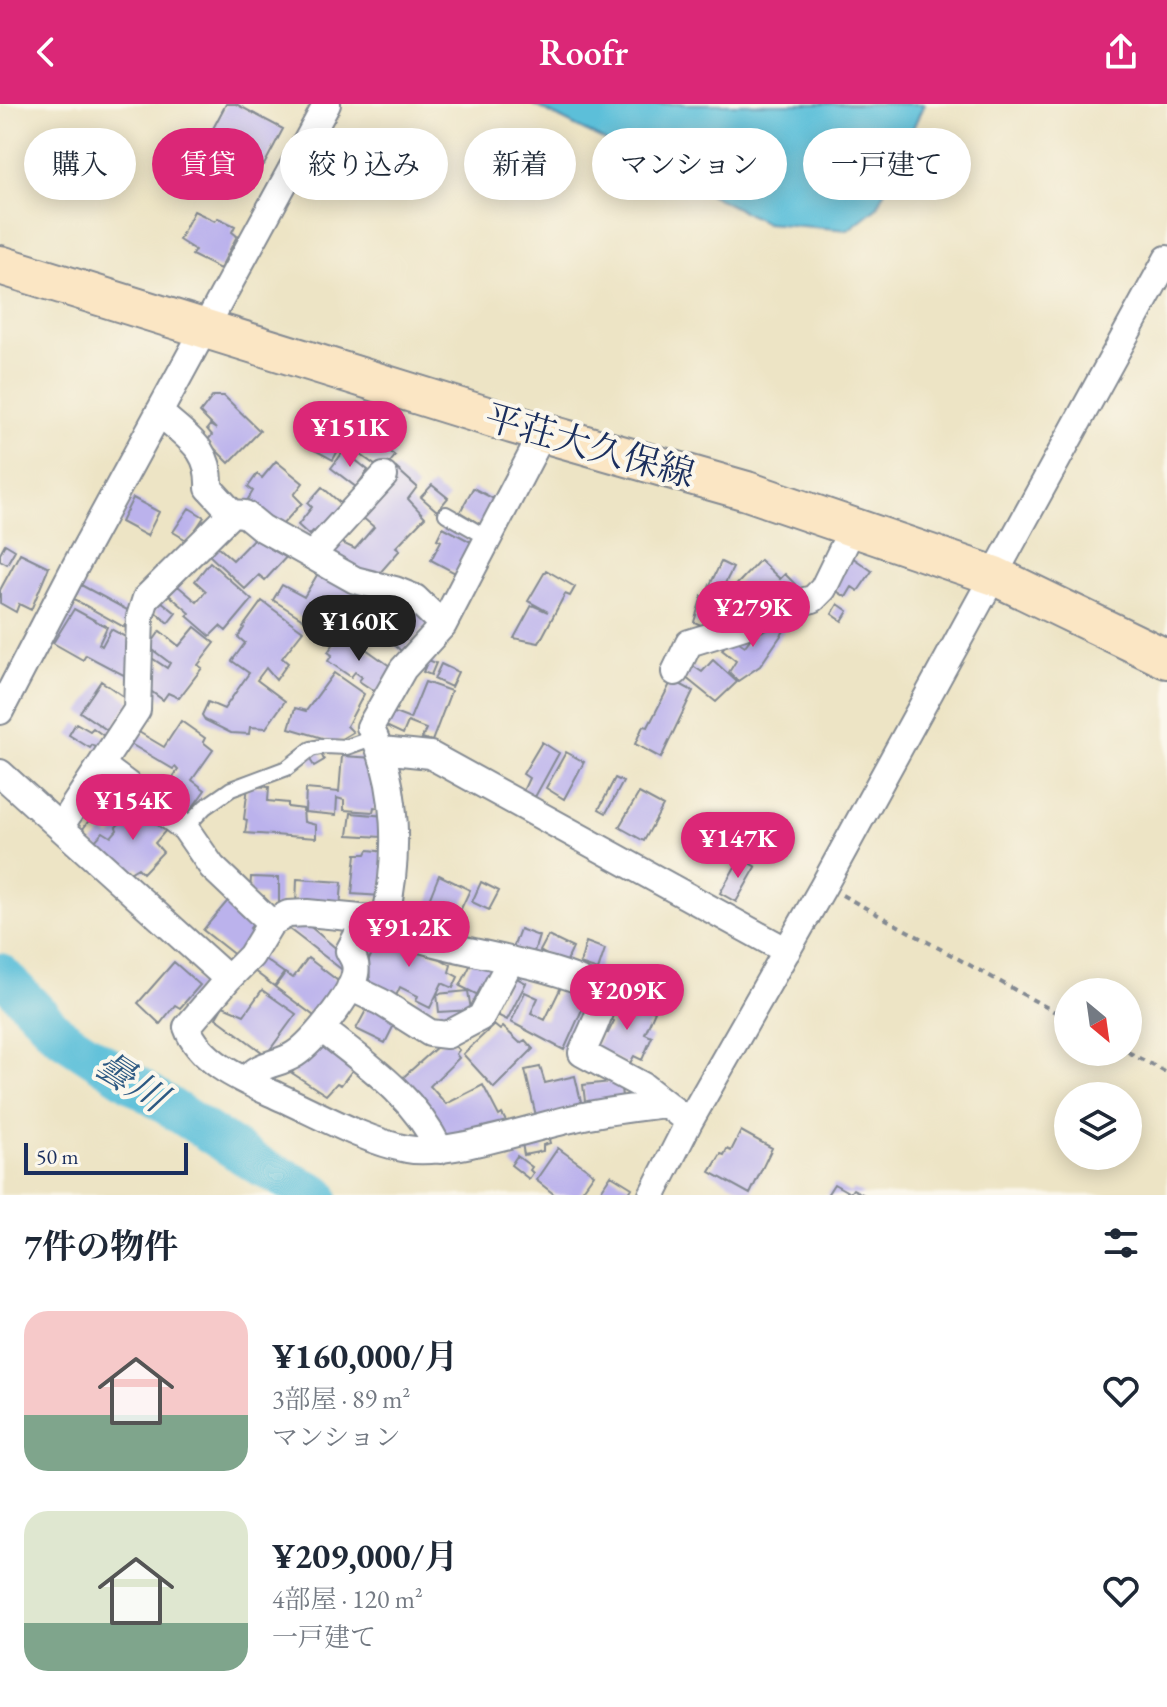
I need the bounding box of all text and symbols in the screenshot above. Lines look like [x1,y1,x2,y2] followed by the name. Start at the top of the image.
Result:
[539,29,628,76] text: Roofr
[24,30,68,74] icon: back
[1099,30,1143,74] icon: share
[24,128,136,200] chip: 購入
[152,128,264,200] chip: 賃貸
[280,128,448,200] chip: 絞り込み
[464,128,576,200] chip: 新着
[592,128,787,200] chip: マンション
[803,128,971,200] chip: 一戸建て
[480,393,700,498] street label: 平荘大久保線
[294,401,406,469] pin: ¥151K
[311,410,389,444] text: ¥151K
[697,581,809,649] pin: ¥279K
[714,590,792,624] text: ¥279K
[303,595,415,663] pin: ¥160K
[320,604,398,638] text: ¥160K
[77,774,189,842] pin: ¥154K
[94,783,172,817] text: ¥154K
[682,812,794,880] pin: ¥147K
[699,821,777,855] text: ¥147K
[344,901,474,969] pin: ¥91.2K
[367,910,451,944] text: ¥91.2K
[571,964,683,1032] pin: ¥209K
[588,973,666,1007] text: ¥209K
[1054,978,1142,1066] north arrow
[1054,978,1142,1170] map controls
[86,1039,180,1124] water label: 曇川
[1054,1082,1142,1170] button: layers
[24,1139,188,1175] scale bar
[36,1142,79,1171] text: 50 m
[1099,1221,1143,1265] icon: filters
[24,1224,178,1268] text: 7件の物件
[272,1334,458,1378] text: ¥160,000/月
[88,1343,184,1439] icon: home
[1099,1369,1143,1413] icon: heart
[272,1382,410,1416] text: 3部屋 · 89 m²
[272,1420,401,1454] text: マンション
[272,1534,458,1578] text: ¥209,000/月
[88,1543,184,1639] icon: home
[1099,1569,1143,1613] icon: heart
[272,1582,423,1616] text: 4部屋 · 120 m²
[272,1620,376,1654] text: 一戸建て

